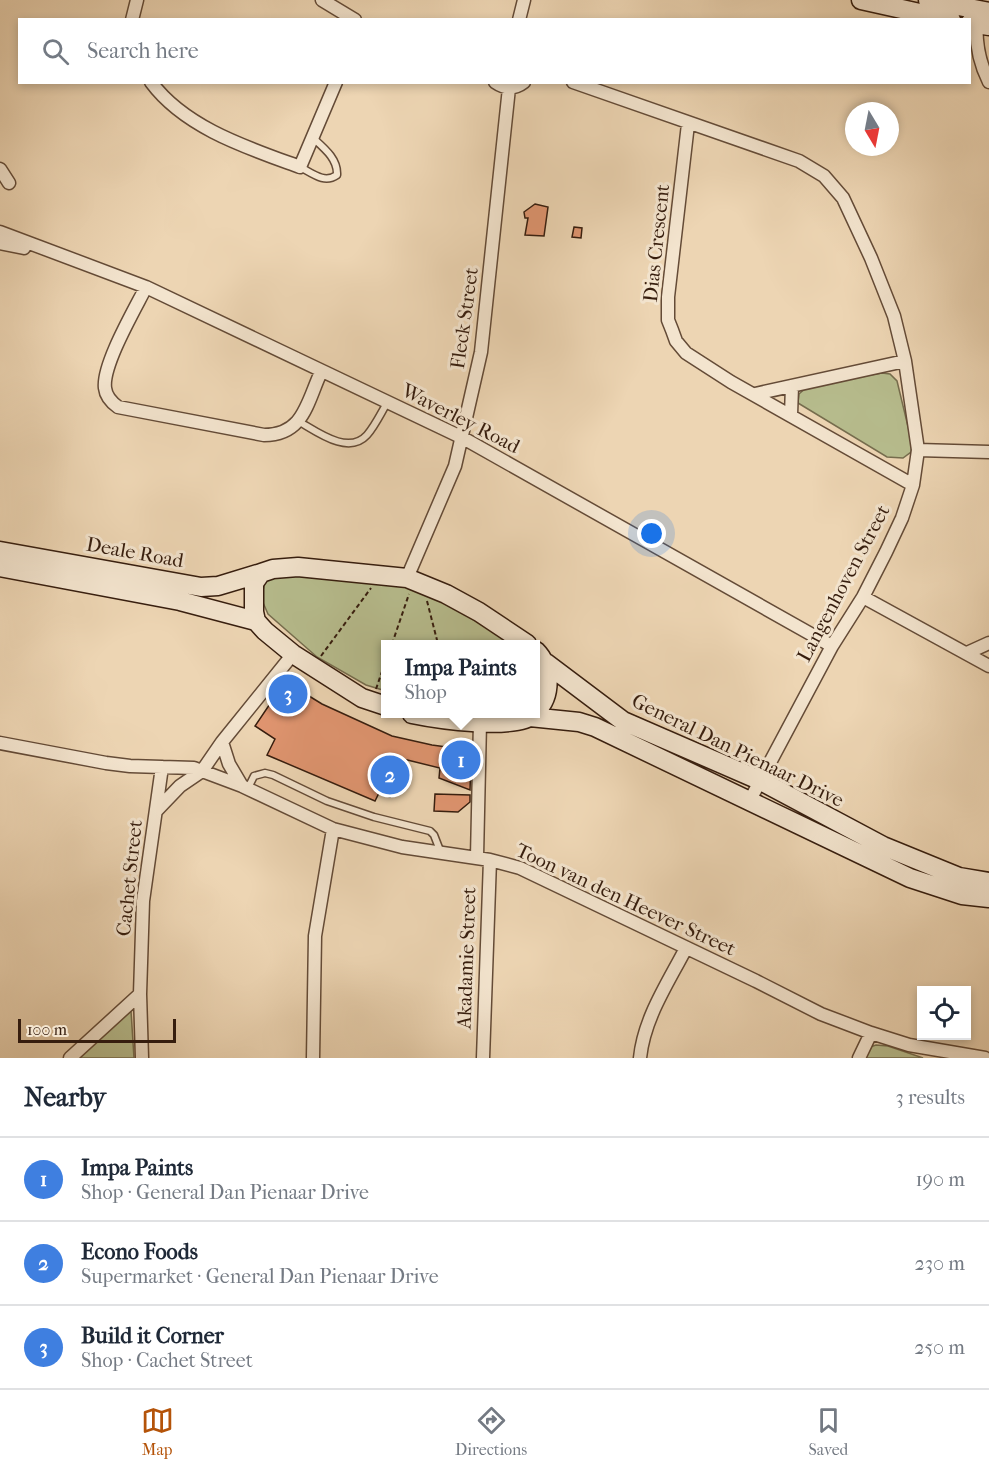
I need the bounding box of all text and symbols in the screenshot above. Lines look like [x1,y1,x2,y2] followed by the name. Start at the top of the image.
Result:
[18,18,971,84] search box
[39,35,72,68] icon: search
[87,38,199,64] text: Search here
[845,102,899,156] north arrow
[639,183,674,303] street label: Dias Crescent
[446,266,483,370] street label: Fleck Street
[397,378,525,459] street label: Waverley Road
[792,501,895,666] street label: Langenhoven Street
[637,519,666,548] your location
[84,533,186,573] street label: Deale Road
[381,640,540,718] popup
[404,655,517,681] text: Impa Paints
[268,672,308,716] pin: 3
[404,681,447,704] text: Shop
[628,689,848,812] street label: General Dan Pienaar Drive
[442,738,480,783] pin: 1
[370,752,410,798] pin: 2
[112,819,147,937] street label: Cachet Street
[512,838,739,961] street label: Toon van den Heever Street
[452,887,480,1030] street label: Akadamie Street
[917,986,971,1040] map controls
[917,986,971,1040] button: locate
[18,1016,176,1044] scale bar
[27,1020,67,1039] text: 100 m
[24,1082,106,1113] text: Nearby
[896,1086,965,1109] text: 3 results
[81,1155,193,1181] text: Impa Paints
[40,1168,47,1191] text: 1
[915,1168,965,1191] text: 190 m
[81,1181,369,1204] text: Shop · General Dan Pienaar Drive
[81,1239,198,1265] text: Econo Foods
[38,1252,49,1275] text: 2
[915,1252,965,1275] text: 230 m
[81,1265,439,1288] text: Supermarket · General Dan Pienaar Drive
[81,1323,224,1349] text: Build it Corner
[39,1336,48,1359] text: 3
[914,1336,965,1359] text: 250 m
[81,1349,253,1372] text: Shop · Cachet Street
[141,1404,174,1459] tab: Map
[455,1404,527,1459] tab: Directions
[809,1404,848,1459] tab: Saved

